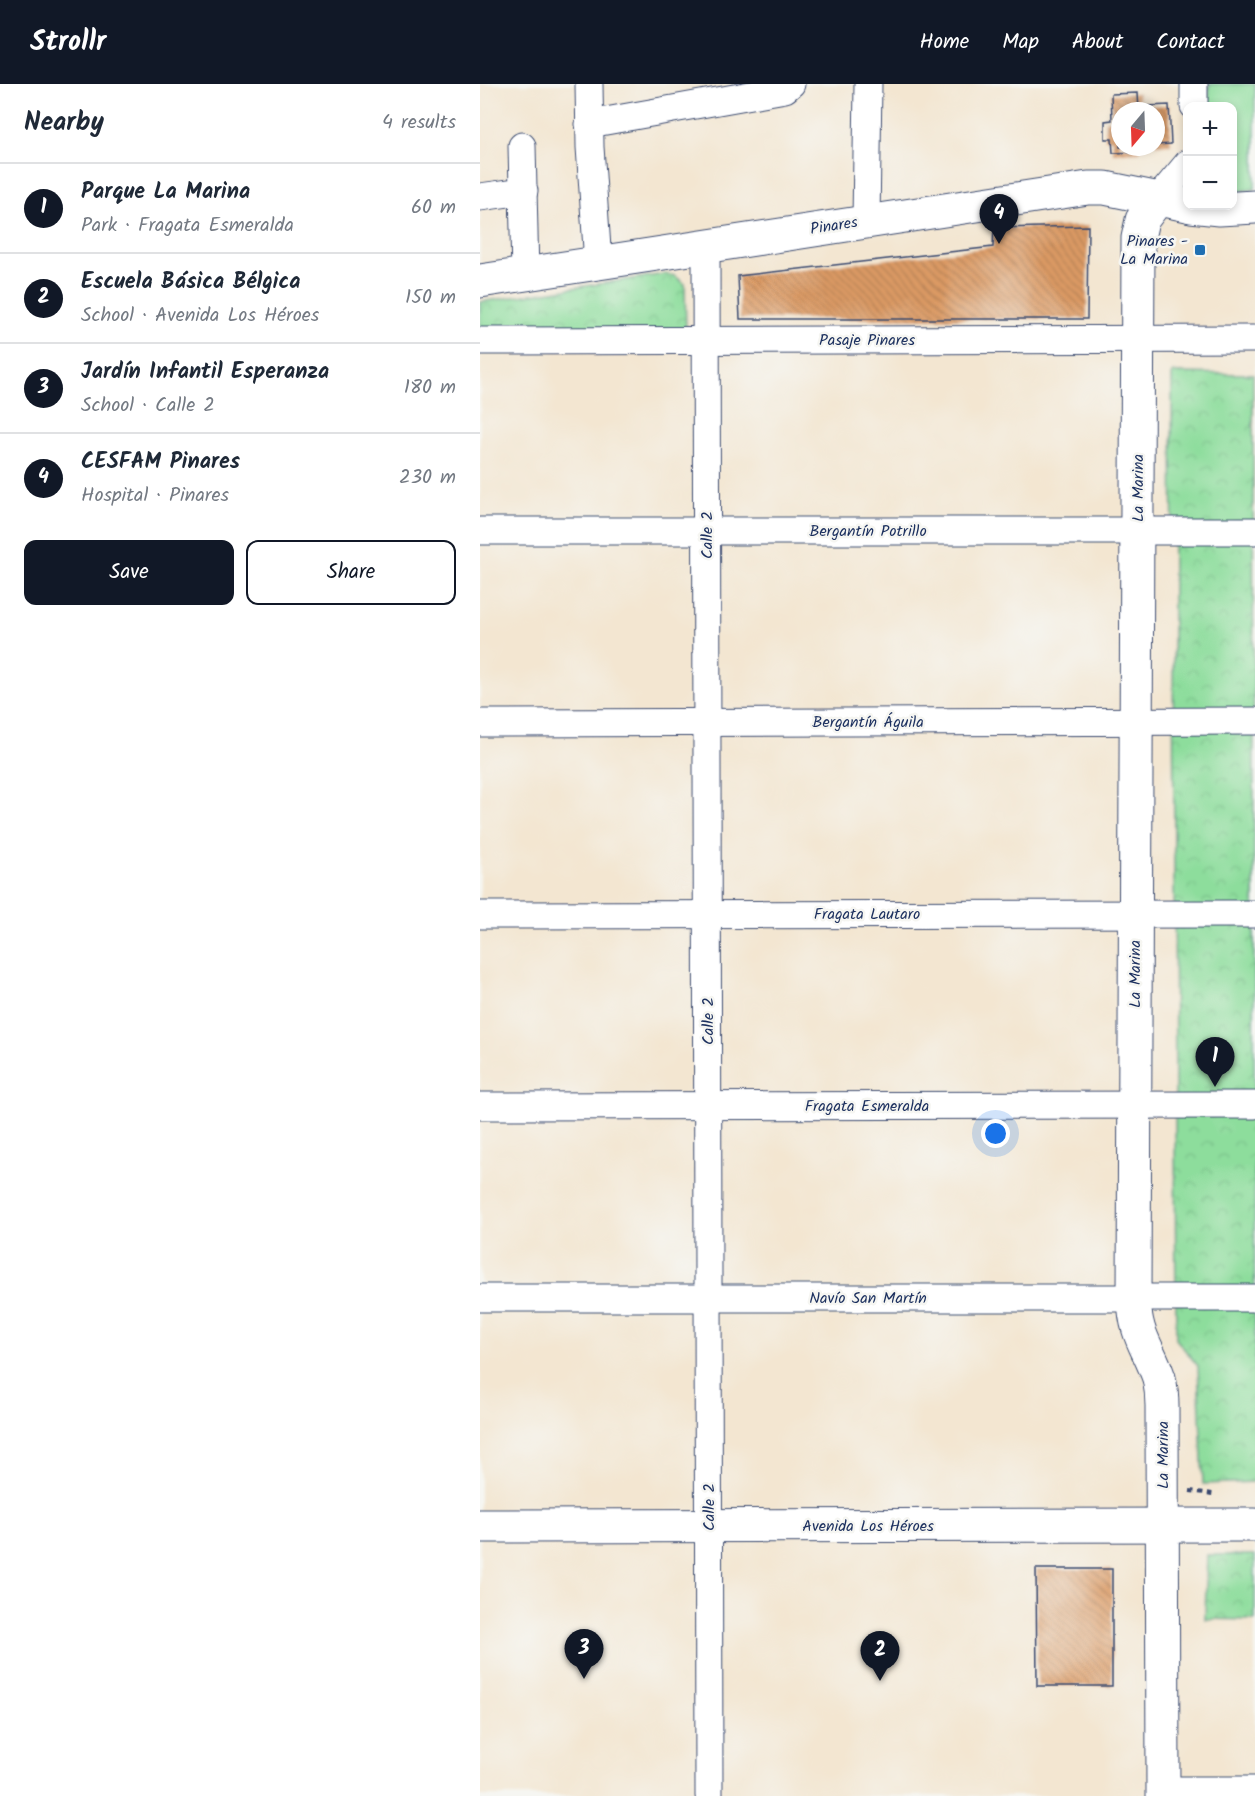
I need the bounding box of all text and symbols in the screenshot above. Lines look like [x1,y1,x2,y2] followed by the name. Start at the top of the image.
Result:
[30,20,106,65] text: Strollr
[920,26,969,59] text: Home
[1002,26,1039,59] text: Map
[1072,26,1123,59] text: About
[1156,26,1225,59] text: Contact
[24,102,104,144] text: Nearby
[1111,102,1165,156] north arrow
[1183,102,1237,210] map controls
[1183,102,1237,156] button: +
[382,107,456,139] text: 4 results
[1183,156,1237,210] button: −
[81,175,250,210] text: Parque La Marina
[40,192,47,224] text: 1
[411,192,456,224] text: 60 m
[980,194,1018,244] pin: 4
[81,210,294,242] text: Park · Fragata Esmeralda
[808,210,860,242] street label: Pinares
[1120,229,1188,272] place label: Pinares - La Marina
[1193,243,1207,257] marker: Pinares - La Marina
[81,265,301,300] text: Escuela Básica Bélgica
[38,282,49,314] text: 2
[405,282,456,314] text: 150 m
[81,300,319,332] text: School · Avenida Los Héroes
[819,328,915,353] street label: Pasaje Pinares
[81,355,329,390] text: Jardín Infantil Esperanza
[38,372,49,404] text: 3
[404,372,456,404] text: 180 m
[81,390,215,422] text: School · Calle 2
[81,445,240,480] text: CESFAM Pinares
[1126,454,1151,522] street label: La Marina
[38,462,49,494] text: 4
[399,462,456,494] text: 230 m
[81,480,229,512] text: Hospital · Pinares
[695,511,720,559] street label: Calle 2
[809,519,927,544] street label: Bergantín Potrillo
[24,540,234,605] button: Save
[246,540,456,605] button: Share
[812,710,924,735] street label: Bergantín Águila
[814,902,920,927] street label: Fragata Lautaro
[1123,940,1148,1008] street label: La Marina
[696,997,721,1045] street label: Calle 2
[1196,1038,1234,1087] pin: 1
[805,1094,929,1119] street label: Fragata Esmeralda
[981,1119,1010,1148] your location
[809,1286,927,1311] street label: Navío San Martín
[1151,1421,1176,1489] street label: La Marina
[697,1483,722,1531] street label: Calle 2
[802,1514,934,1539] street label: Avenida Los Héroes
[564,1630,604,1679] pin: 3
[860,1632,900,1681] pin: 2

